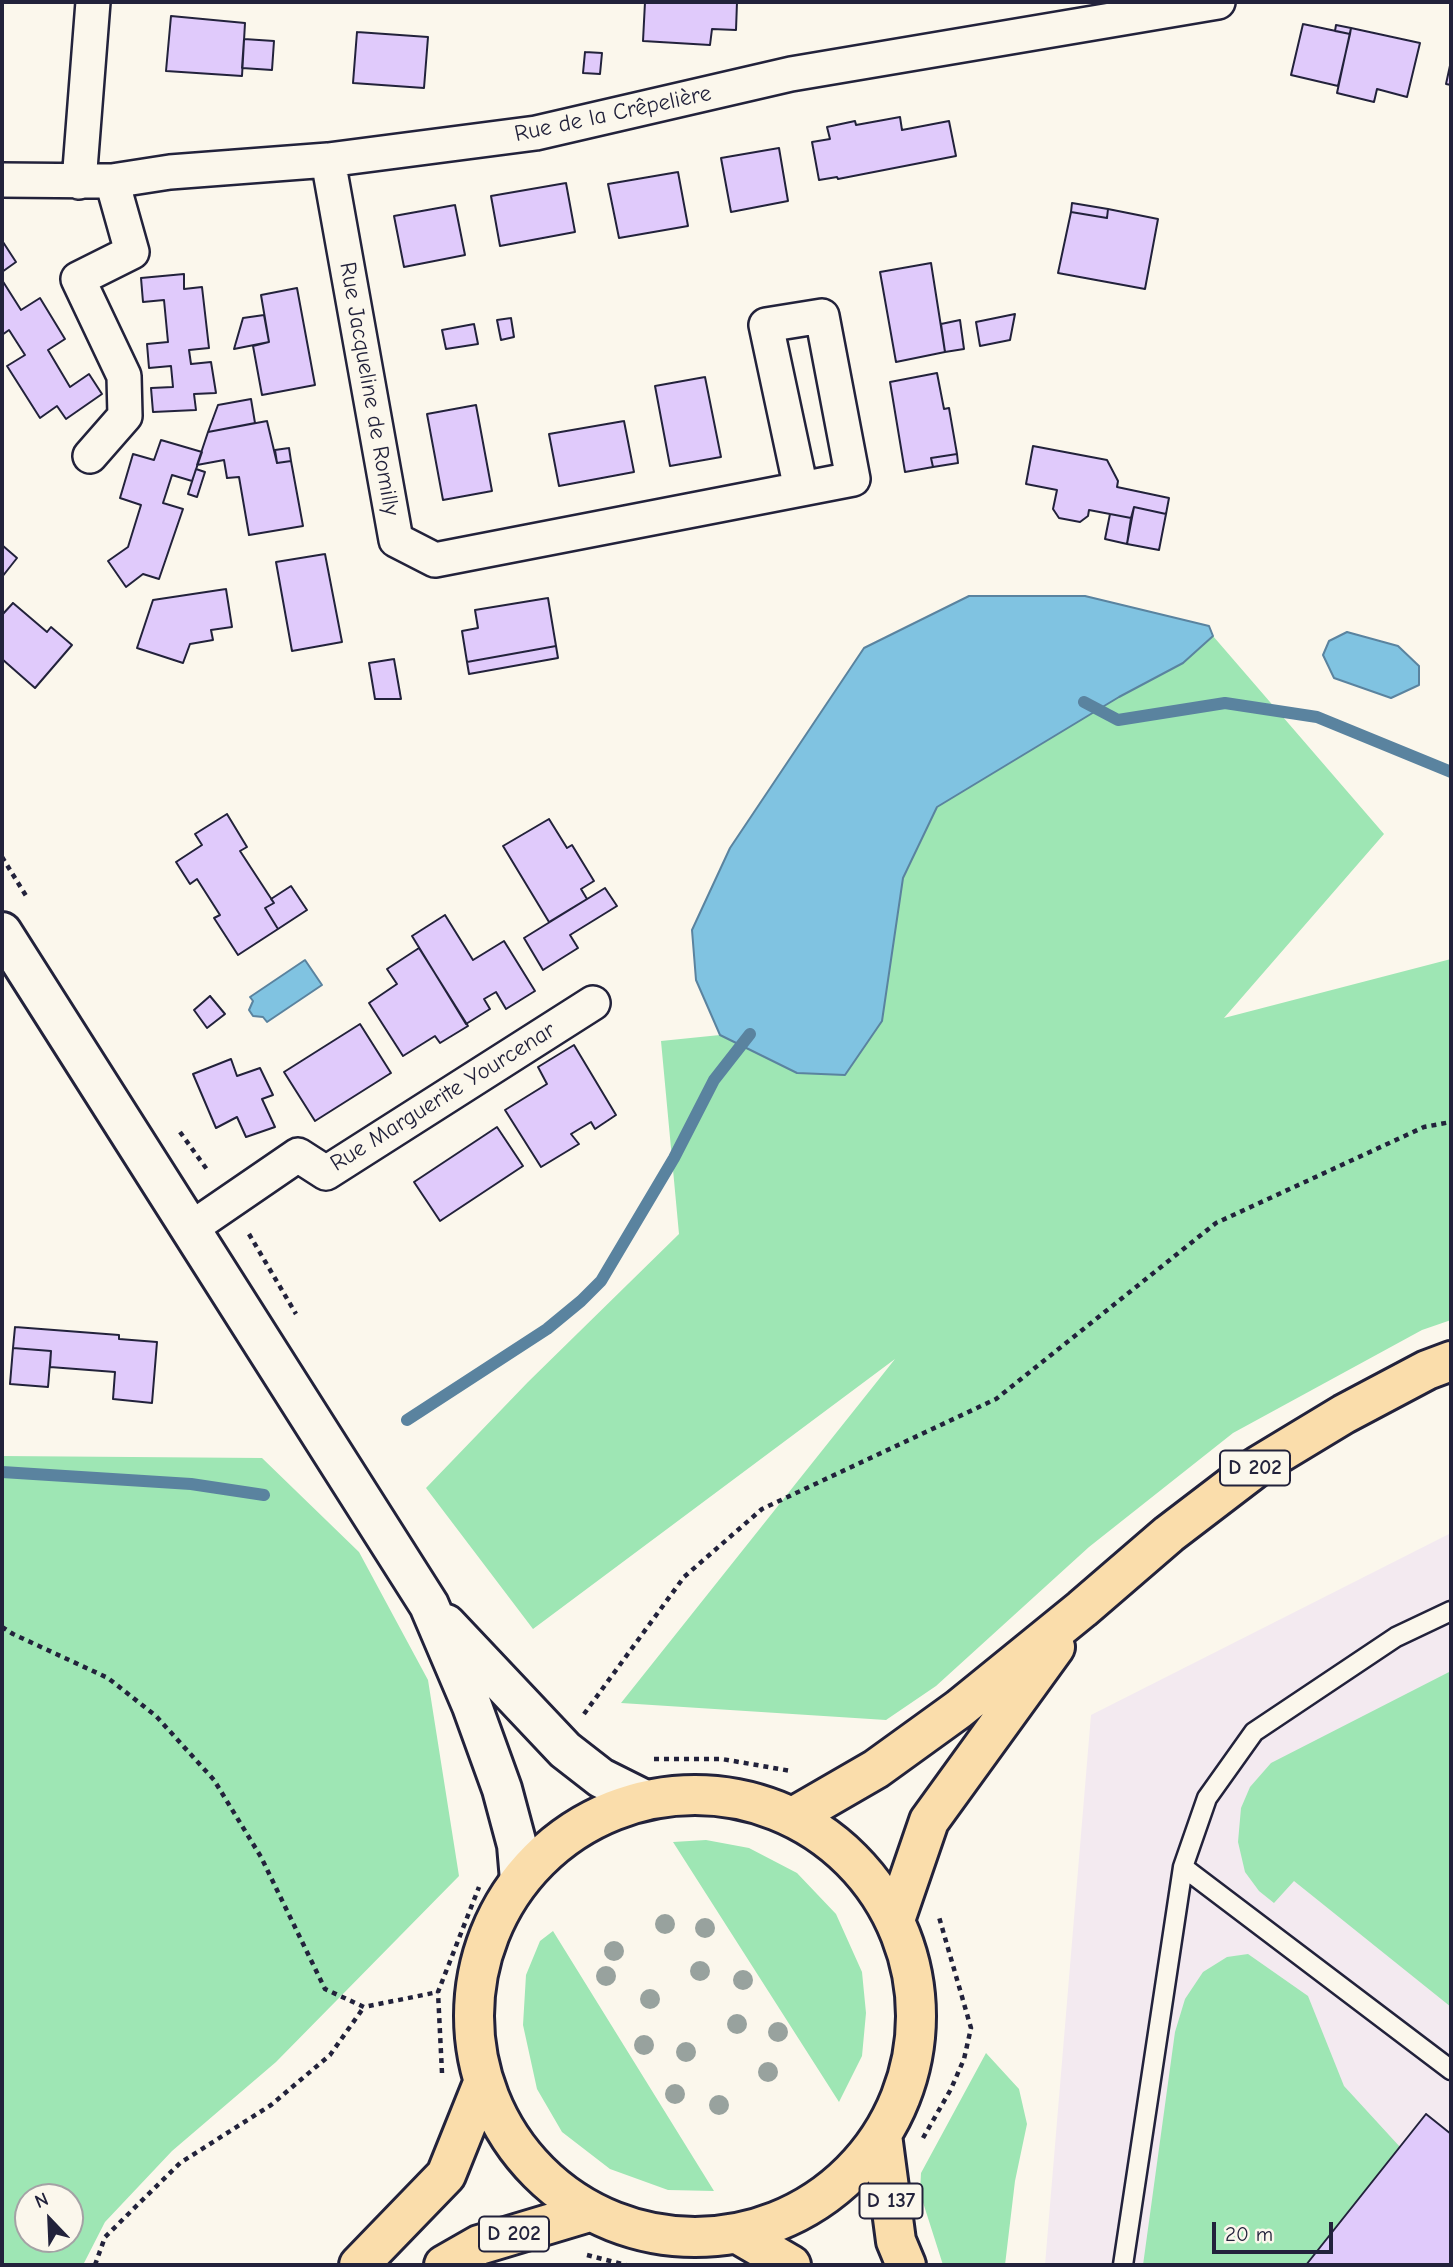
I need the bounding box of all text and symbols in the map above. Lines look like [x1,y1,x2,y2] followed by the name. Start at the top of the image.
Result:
[512,80,714,148] street label: Rue de la Crêpelière
[333,260,405,518] street label: Rue Jacqueline de Romilly
[325,1016,561,1178] street label: Rue Marguerite Yourcenar
[1220,1450,1290,1486] road number: D 202
[14,2183,84,2253] north arrow
[860,2184,922,2218] road number: D 137
[32,2188,52,2213] text: N
[1215,2208,1336,2252] scale bar
[479,2216,549,2252] road number: D 202
[1225,2222,1273,2246] text: 20 m

